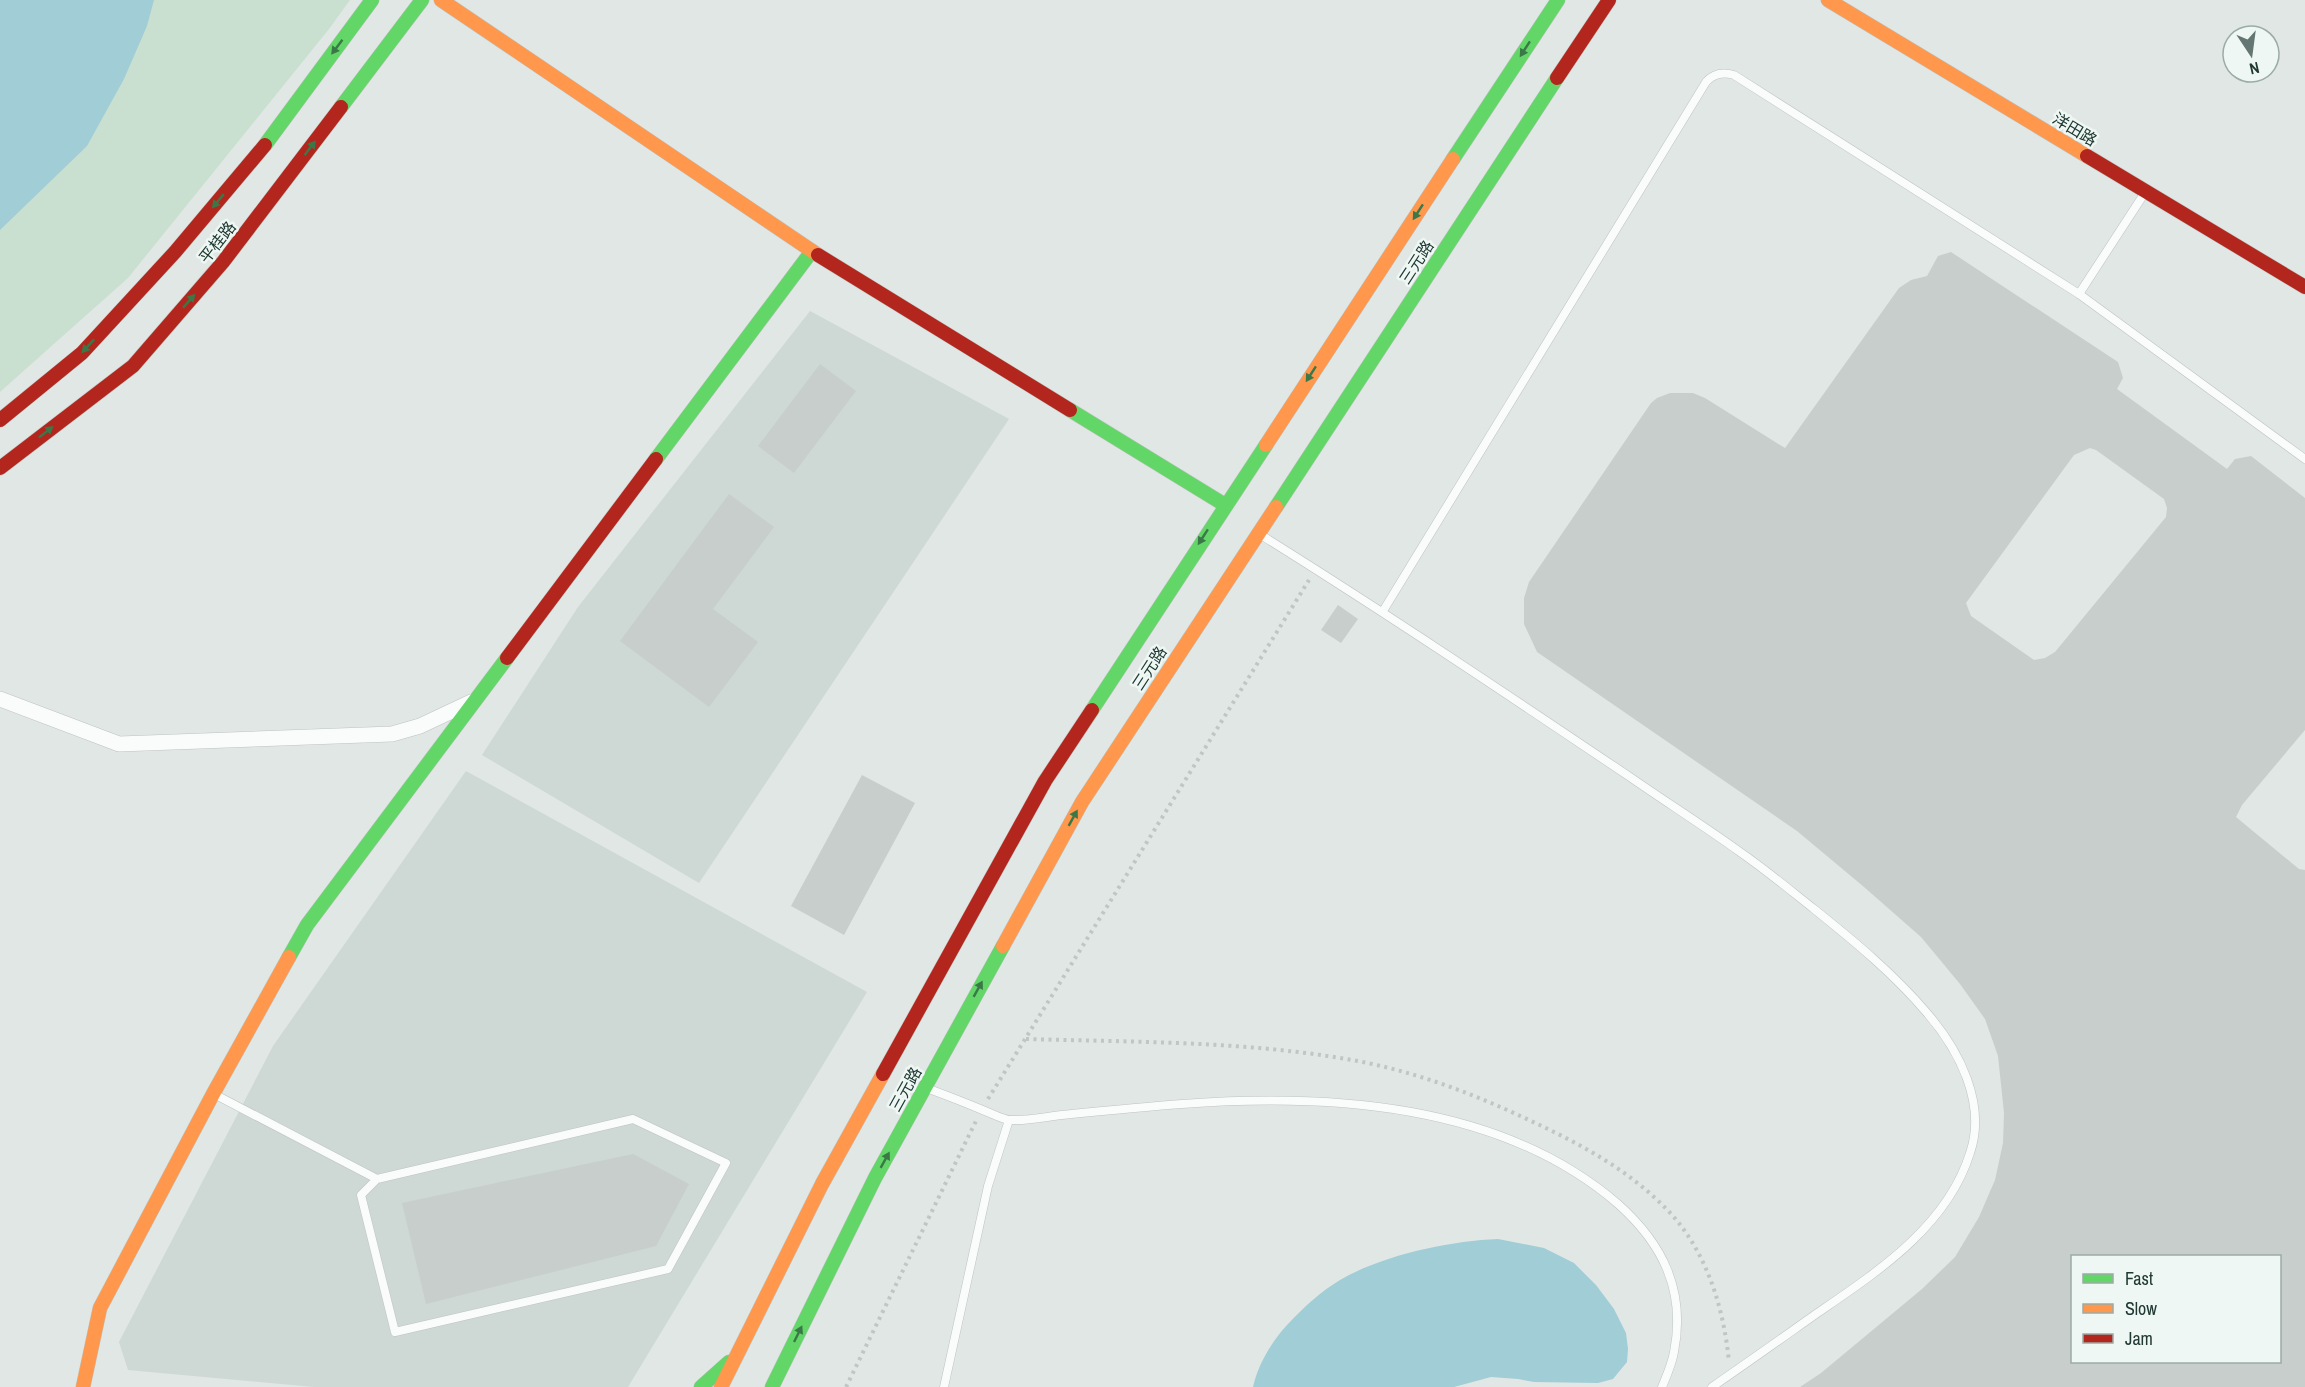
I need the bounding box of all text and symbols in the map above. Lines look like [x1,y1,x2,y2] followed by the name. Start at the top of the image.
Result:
[2221,24,2281,84] north arrow
[331,39,343,55] one-way arrow
[1520,41,1531,57] one-way arrow
[2247,57,2261,80] text: N
[2049,107,2101,151] street label: 洋田路
[304,141,316,157] one-way arrow
[212,193,225,208] one-way arrow
[1412,203,1424,219] one-way arrow
[194,216,240,268] street label: 平桂路
[1394,236,1438,288] street label: 三元路
[183,293,196,309] one-way arrow
[81,339,95,353] one-way arrow
[1305,366,1316,383] one-way arrow
[39,427,54,439] one-way arrow
[1198,529,1209,545] one-way arrow
[1127,642,1171,694] street label: 三元路
[1068,810,1078,827] one-way arrow
[973,980,983,997] one-way arrow
[884,1063,926,1115] street label: 三元路
[880,1151,890,1168] one-way arrow
[2071,1255,2281,1363] legend
[2125,1266,2153,1291] text: Fast
[2125,1296,2157,1321] text: Slow
[793,1326,802,1343] one-way arrow
[2125,1326,2153,1351] text: Jam

